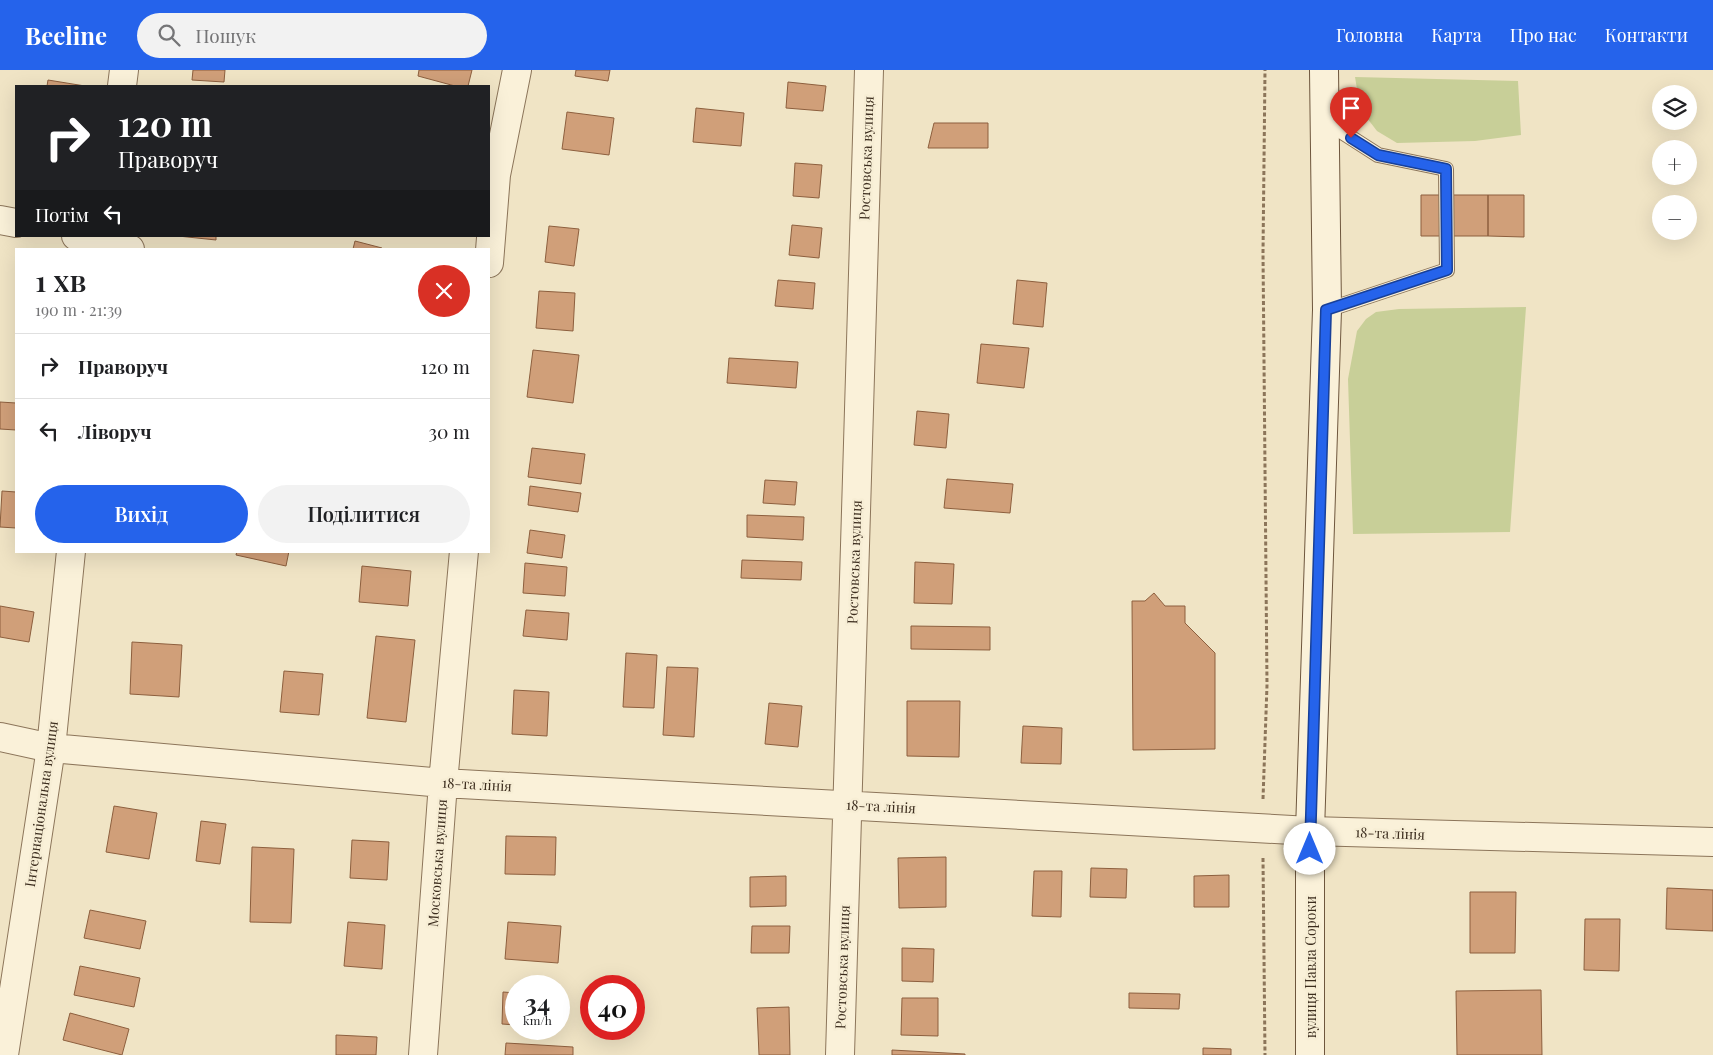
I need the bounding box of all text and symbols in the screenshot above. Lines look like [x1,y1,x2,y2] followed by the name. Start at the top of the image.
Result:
[137,13,487,58] search box
[25,19,107,51] text: Beeline
[155,21,183,49] icon: search
[195,22,256,48] text: Пошук
[1336,23,1403,47] text: Головна
[1431,23,1482,47] text: Карта
[1510,23,1577,47] text: Про нас
[1605,23,1688,47] text: Контакти
[1652,85,1697,240] map controls
[1652,85,1697,130] button: layers
[1330,87,1372,138] pin
[1337,94,1365,122] icon: arrive
[854,95,878,220] street label: Ростовська вулиця
[118,99,212,146] text: 120 m
[35,105,100,170] icon: right
[1652,140,1697,185] button: +
[118,144,218,174] text: Праворуч
[1652,195,1697,240] button: −
[99,200,127,228] icon: left
[35,201,89,227] text: Потім
[35,260,86,300] text: 1 хв
[418,265,470,317] button: close
[35,299,122,320] text: 190 m · 21:39
[35,352,63,380] icon: right
[78,353,168,379] text: Праворуч
[421,353,470,379] text: 120 m
[35,417,63,445] icon: left
[78,418,152,444] text: Ліворуч
[428,418,470,444] text: 30 m
[35,485,248,543] button: Вихід
[258,485,470,543] button: Поділитися
[842,499,866,624] street label: Ростовська вулиця
[20,719,62,888] street label: Інтернаціональна вулиця
[442,773,513,795] street label: 18-та лінія
[846,795,917,817] street label: 18-та лінія
[423,798,451,927] street label: Московська вулиця
[1283,822,1335,874] position arrow
[1355,822,1426,844] street label: 18-та лінія
[1301,896,1320,1038] street label: вулиця Павла Сороки
[830,904,854,1029] street label: Ростовська вулиця
[580,975,645,1040] speed limit sign: 40
[525,985,550,1018] text: 34
[523,1012,552,1028] text: km/h

